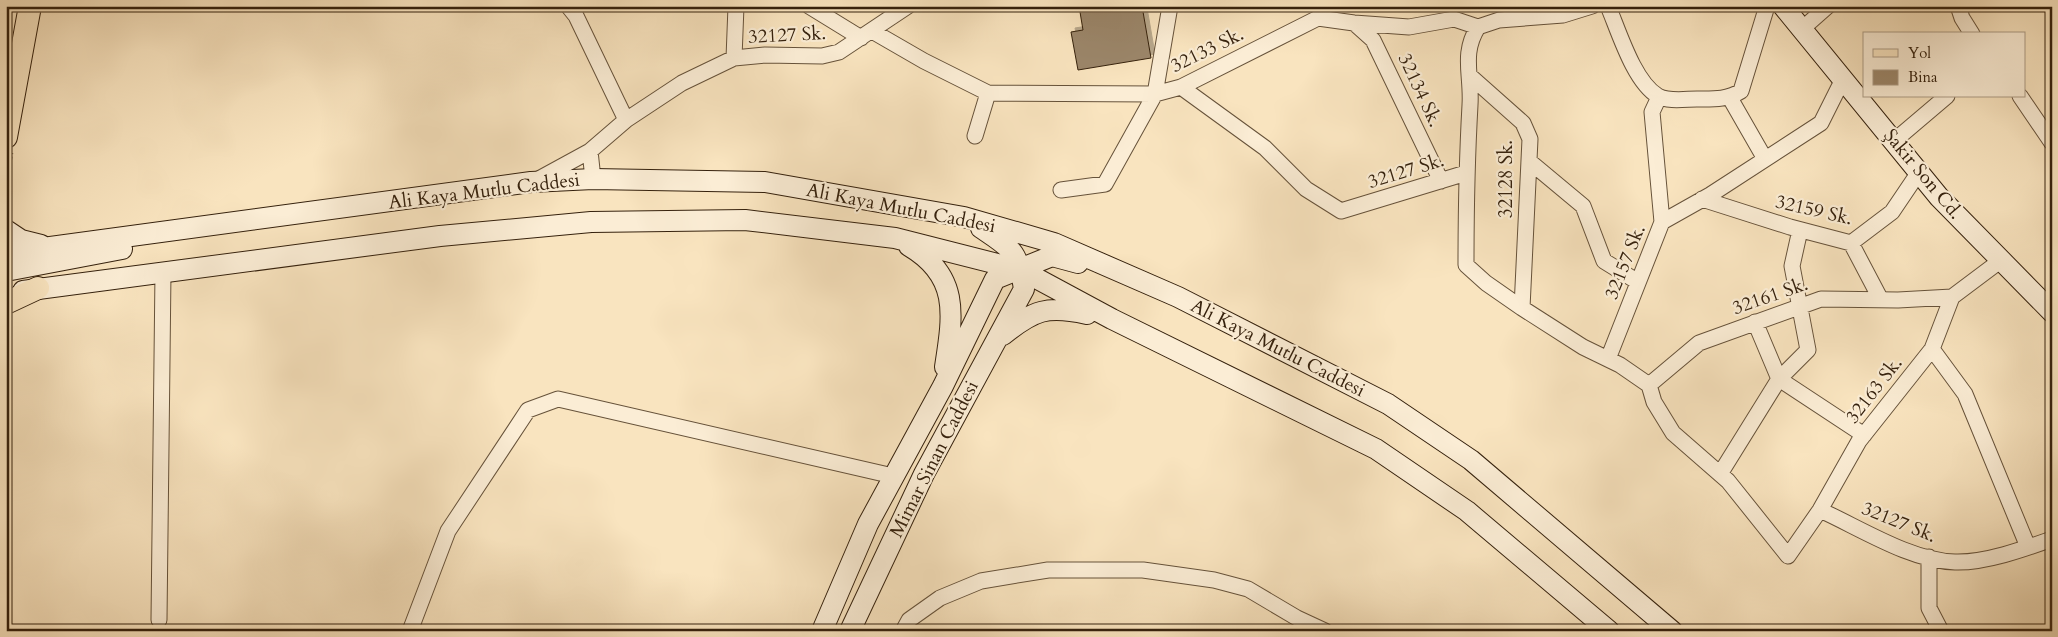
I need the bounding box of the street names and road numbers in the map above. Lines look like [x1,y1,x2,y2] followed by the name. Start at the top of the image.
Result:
[747,20,827,50] street label: 32127 Sk.
[1166,21,1248,79] street label: 32133 Sk.
[1392,49,1448,131] street label: 32134 Sk.
[1878,123,1968,225] street label: Şakir Son Cd.
[1493,140,1519,218] street label: 32128 Sk.
[1365,147,1447,195] street label: 32127 Sk.
[387,166,581,216] street label: Ali Kaya Mutlu Caddesi
[804,177,998,239] street label: Ali Kaya Mutlu Caddesi
[1773,189,1855,231] street label: 32159 Sk.
[1598,221,1652,303] street label: 32157 Sk.
[1729,271,1811,321] street label: 32161 Sk.
[1186,293,1370,403] street label: Ali Kaya Mutlu Caddesi
[1840,351,1908,429] street label: 32163 Sk.
[883,376,985,542] street label: Mimar Sinan Caddesi
[1858,495,1940,549] street label: 32127 Sk.

